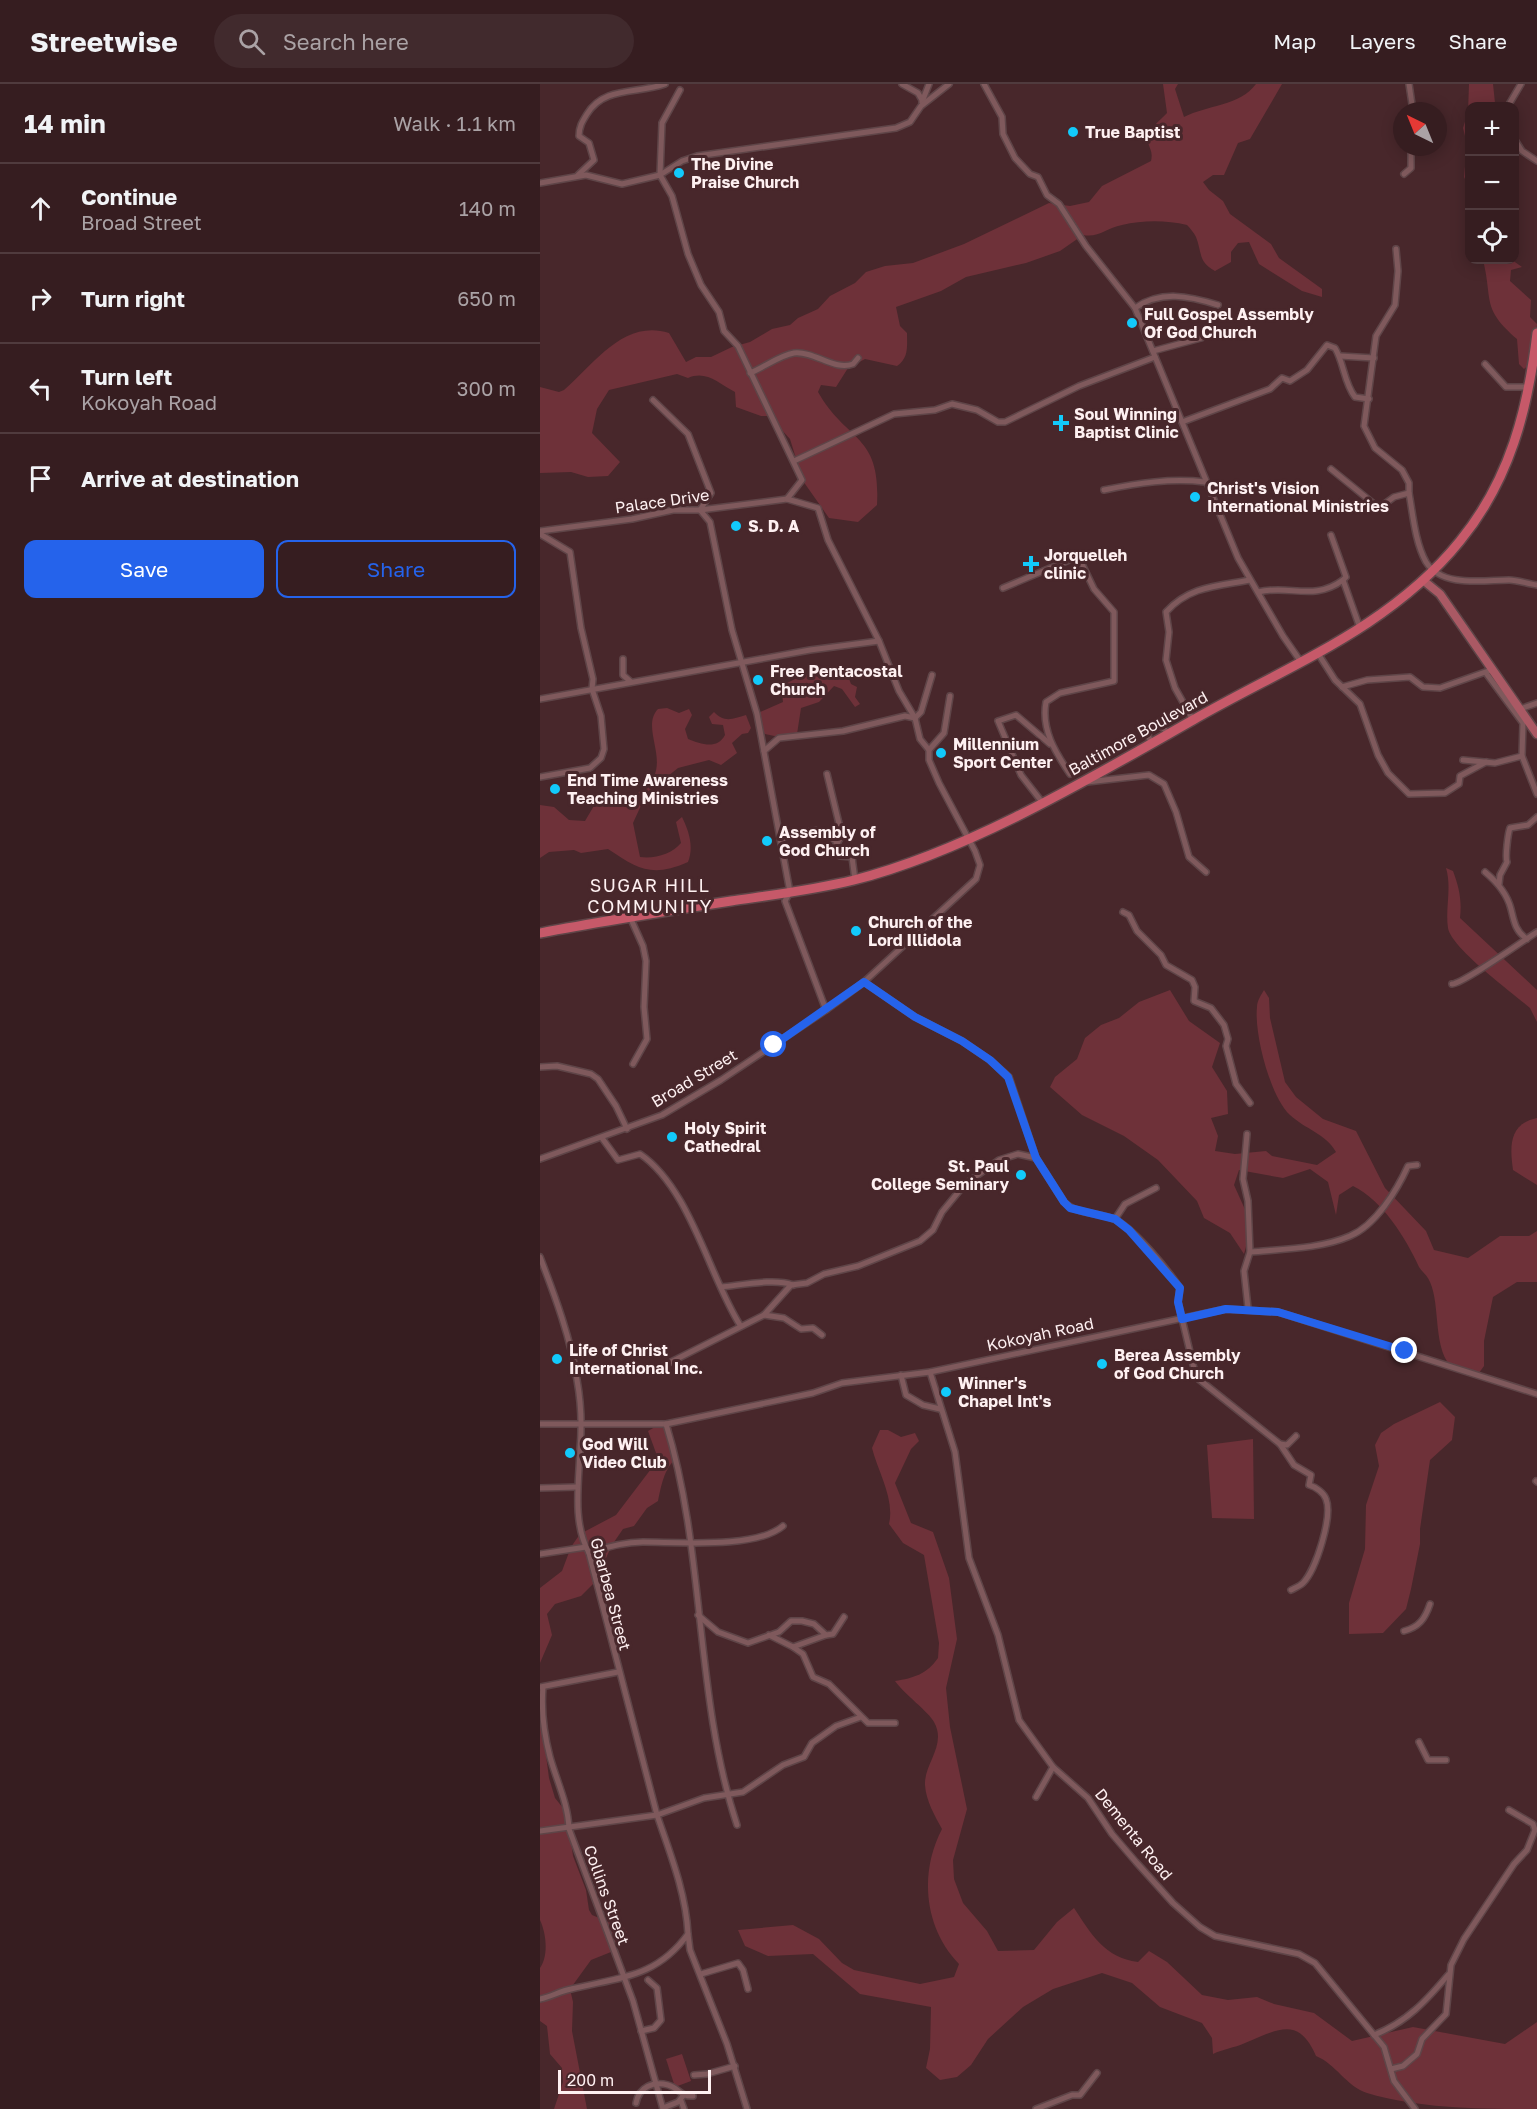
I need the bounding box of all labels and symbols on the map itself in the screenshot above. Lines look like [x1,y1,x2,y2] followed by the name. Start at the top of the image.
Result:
[1393,102,1447,156] north arrow
[1085,122,1180,142] place label: True Baptist
[1066,125,1080,139] marker: True Baptist
[691,154,799,192] place label: The Divine Praise Church
[672,166,686,180] marker: The Divine Praise Church
[1144,304,1314,342] place label: Full Gospel Assembly Of God Church
[1125,316,1139,330] marker: Full Gospel Assembly Of God Church
[1074,404,1179,442] place label: Soul Winning Baptist Clinic
[1052,414,1070,432] marker: Soul Winning Baptist Clinic
[1207,478,1389,516] place label: Christ's Vision International Ministries
[613,484,711,518] street label: Palace Drive
[1188,490,1202,504] marker: Christ's Vision International Ministries
[748,516,800,536] place label: S. D. A
[729,519,743,533] marker: S. D. A
[1044,545,1127,583] place label: Jorquelleh clinic
[1022,555,1040,573] marker: Jorquelleh clinic
[770,661,903,699] place label: Free Pentacostal Church
[751,673,765,687] marker: Free Pentacostal Church
[1065,687,1211,779] street label: Baltimore Boulevard
[953,734,1053,772] place label: Millennium Sport Center
[934,746,948,760] marker: Millennium Sport Center
[567,770,728,808] place label: End Time Awareness Teaching Ministries
[548,782,562,796] marker: End Time Awareness Teaching Ministries
[779,822,876,860] place label: Assembly of God Church
[760,834,774,848] marker: Assembly of God Church
[587,874,713,917] district label: SUGAR HILL COMMUNITY
[868,912,972,950] place label: Church of the Lord Illidola
[849,924,863,938] marker: Church of the Lord Illidola
[760,1031,786,1057] route start
[647,1045,741,1111] street label: Broad Street
[684,1118,766,1156] place label: Holy Spirit Cathedral
[665,1130,679,1144] marker: Holy Spirit Cathedral
[871,1156,1010,1194] place label: St. Paul College Seminary
[1014,1168,1028,1182] marker: St. Paul College Seminary
[985,1313,1095,1355] street label: Kokoyah Road
[1391,1337,1417,1363] route end
[569,1340,703,1378] place label: Life of Christ International Inc.
[1114,1345,1241,1383] place label: Berea Assembly of God Church
[550,1352,564,1366] marker: Life of Christ International Inc.
[1095,1357,1109,1371] marker: Berea Assembly of God Church
[958,1373,1051,1411] place label: Winner's Chapel Int's
[939,1385,953,1399] marker: Winner's Chapel Int's
[582,1434,667,1472] place label: God Will Video Club
[563,1446,577,1460] marker: God Will Video Club
[586,1535,636,1653] street label: Gbarbea Street
[1091,1784,1177,1884] street label: Dementa Road
[580,1842,634,1948] street label: Collins Street
[558,2067,711,2094] scale bar

